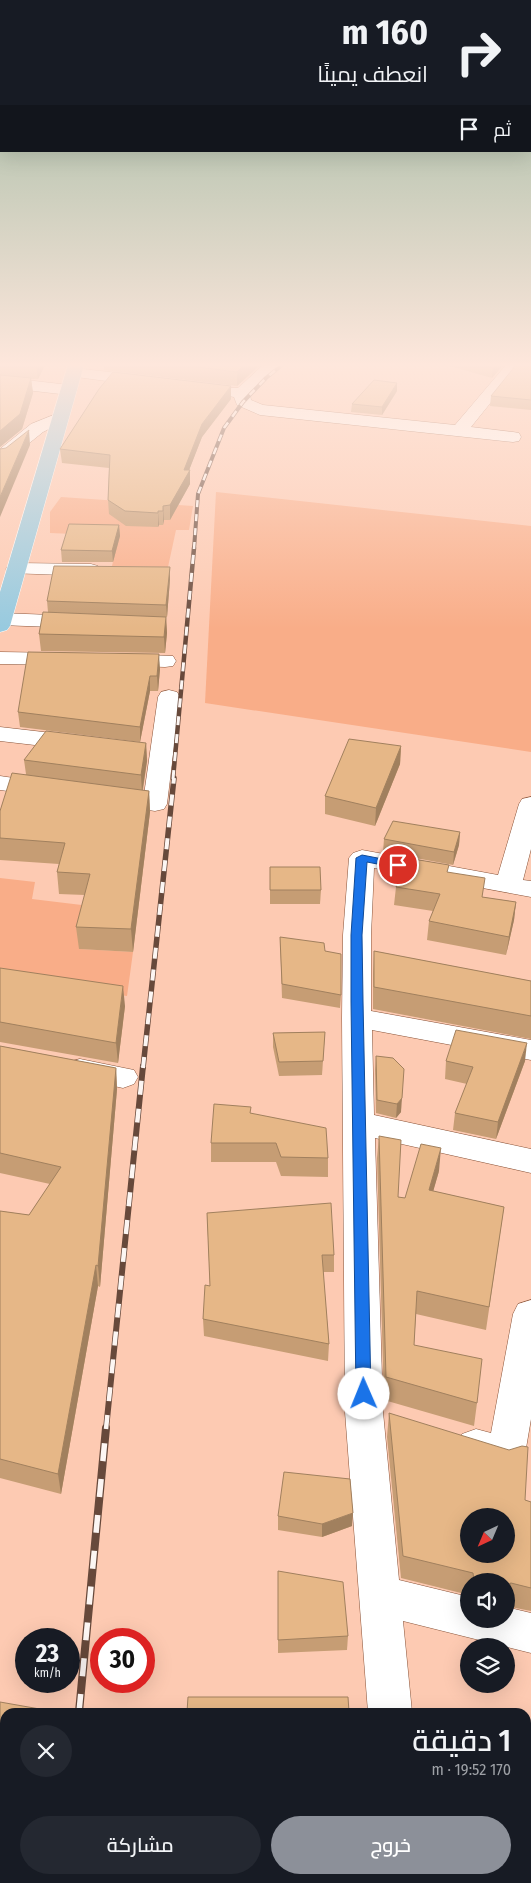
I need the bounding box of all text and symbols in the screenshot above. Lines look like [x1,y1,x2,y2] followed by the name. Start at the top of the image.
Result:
[342,11,428,53] text: 160 m
[446,20,511,85] icon: right
[317,61,428,88] text: انعطف يمينًا
[455,115,483,143] icon: arrive
[493,118,511,141] text: ثم
[377,844,419,886] pin
[384,851,412,879] icon: arrive
[337,1367,389,1419] position arrow
[460,1508,515,1562] north arrow
[460,1508,515,1693] map controls
[460,1573,515,1628] button: sound
[90,1628,155,1693] speed limit sign: 30
[460,1638,515,1693] button: layers
[36,1639,59,1669] text: 23
[34,1666,61,1680] text: km/h
[412,1723,511,1759] text: 1 دقيقة
[20,1725,72,1777] button: close
[431,1760,511,1779] text: 170 m · 19:52
[20,1816,261,1874] button: مشاركة
[271,1816,511,1874] button: خروج

